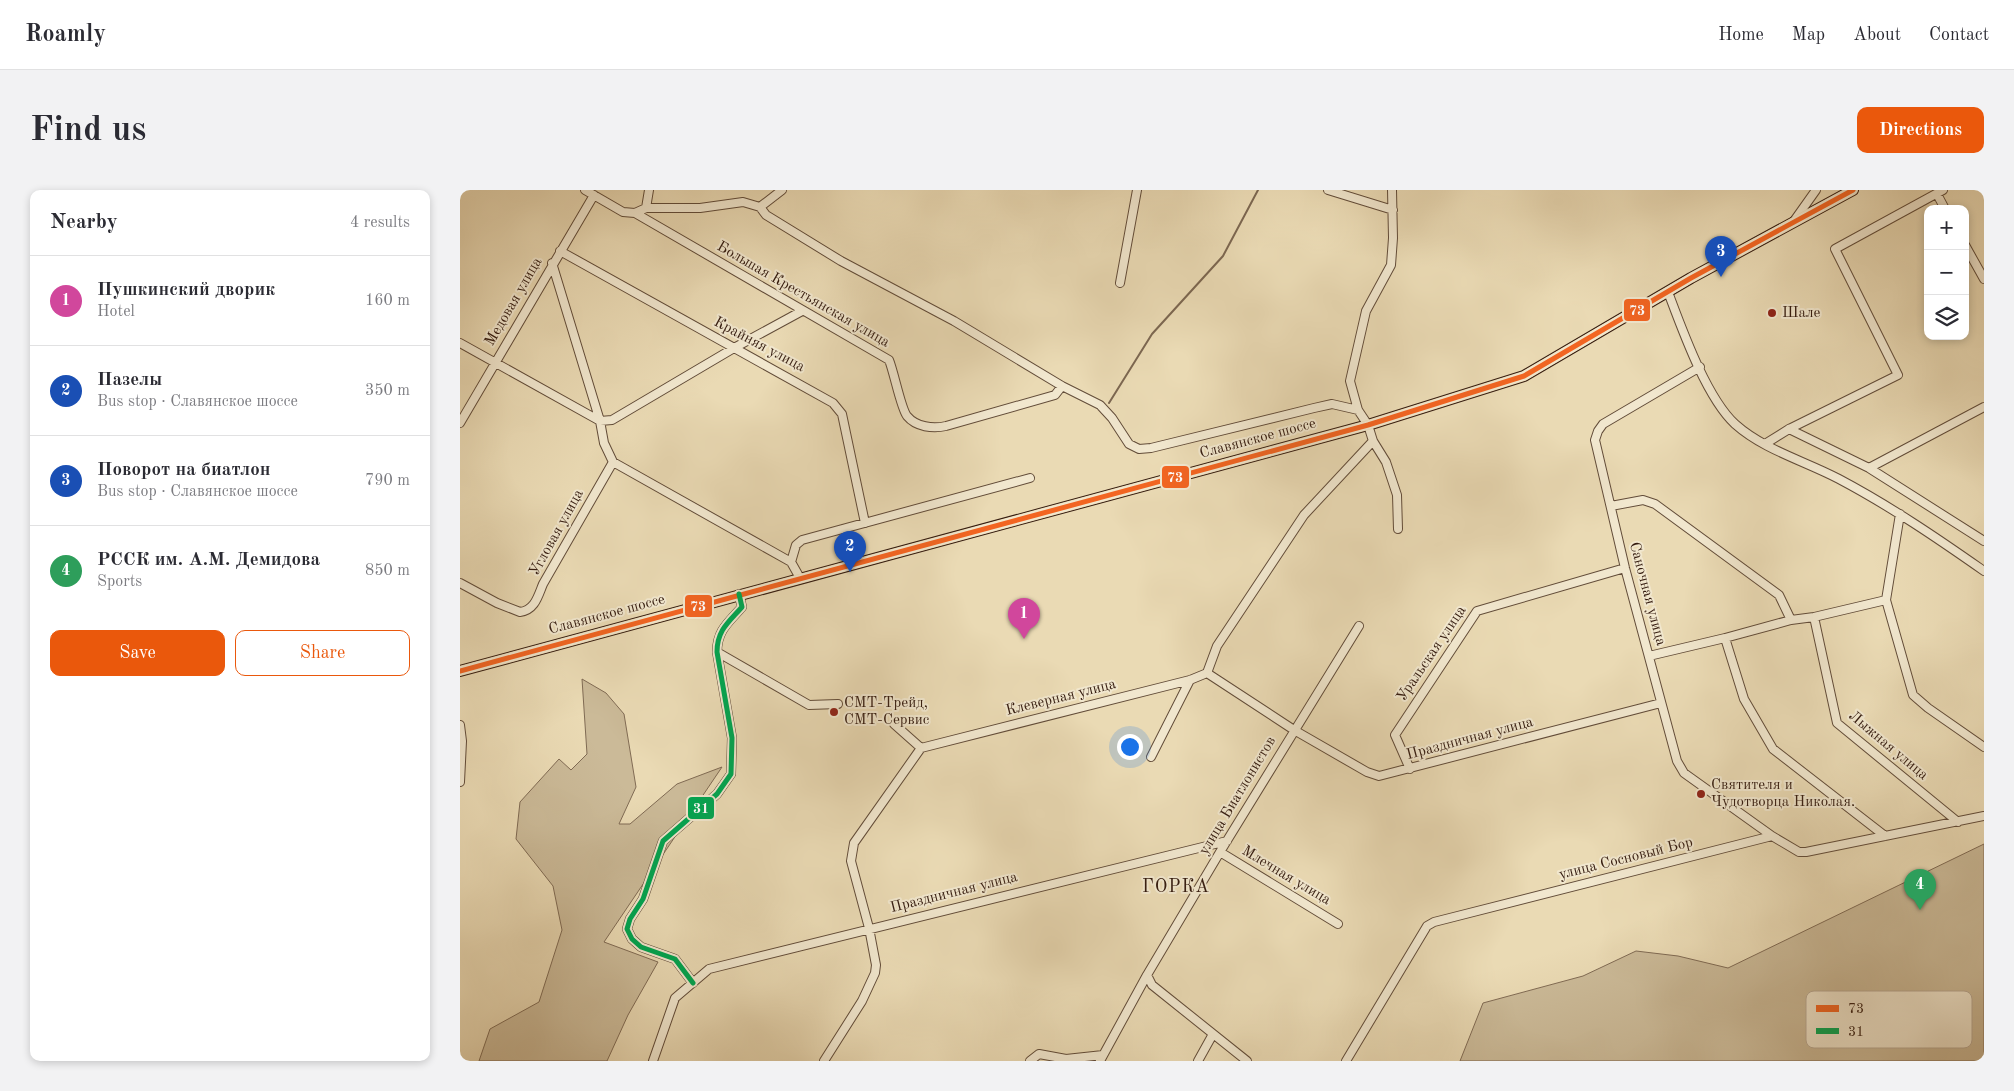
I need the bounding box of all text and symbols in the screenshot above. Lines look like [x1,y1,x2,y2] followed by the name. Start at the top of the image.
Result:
[25,23,106,47] text: Roamly
[1718,26,1764,44] text: Home
[1792,26,1825,44] text: Map
[1853,26,1901,44] text: About
[1929,26,1989,44] text: Contact
[1857,107,1984,153] button: Directions
[30,113,146,148] text: Find us
[1924,205,1969,340] map controls
[1924,205,1969,250] button: +
[50,212,118,233] text: Nearby
[350,215,410,231] text: 4 results
[1705,236,1737,277] pin: 3
[714,239,892,351] street label: Большая Крестьянская улица
[1924,250,1969,295] button: −
[483,255,546,349] street label: Медовая улица
[97,281,275,300] text: Пушкинский дворик
[61,293,71,309] text: 1
[365,293,410,309] text: 160 m
[1924,295,1969,340] button: layers
[1623,298,1651,322] line badge: 73
[97,304,135,320] text: Hotel
[1629,304,1645,318] text: 73
[1782,306,1821,321] place label: Шале
[1766,307,1778,319] marker: Шале
[711,315,807,376] street label: Крайняя улица
[97,371,162,390] text: Пазелы
[61,383,71,399] text: 2
[365,383,410,399] text: 350 m
[97,394,298,410] text: Bus stop · Славянское шоссе
[1198,416,1318,462] street label: Славянское шоссе
[97,461,271,480] text: Поворот на биатлон
[1161,465,1190,489] line badge: 73
[1167,471,1183,485] text: 73
[61,473,71,489] text: 3
[365,473,410,489] text: 790 m
[97,484,298,500] text: Bus stop · Славянское шоссе
[527,487,587,579] street label: Угловая улица
[834,531,866,572] pin: 2
[1626,541,1668,648] street label: Саночная улица
[97,551,320,570] text: РССК им. А.М. Демидова
[61,563,71,579] text: 4
[365,563,410,579] text: 850 m
[97,574,142,590] text: Sports
[547,592,667,638] street label: Славянское шоссе
[684,594,713,618] line badge: 73
[1008,598,1040,639] pin: 1
[690,600,706,614] text: 73
[1395,603,1470,705] street label: Уральская улица
[50,630,225,676] button: Save
[235,630,410,676] button: Share
[1004,677,1118,719] street label: Клеверная улица
[844,696,930,728] place label: СМТ-Трейд, СМТ-Сервис
[828,706,840,718] marker: СМТ-Трейд, СМТ-Сервис
[1846,709,1931,784] street label: Лыжная улица
[1405,715,1536,763] street label: Праздничная улица
[1117,734,1143,760] your location
[1197,734,1279,858] street label: улица Биатлонистов
[1711,778,1855,810] place label: Святителя и Чудотворца Николая.
[1695,788,1707,800] marker: Святителя и Чудотворца Николая.
[687,796,715,820] line badge: 31
[693,802,709,816] text: 31
[1557,835,1695,883] street label: улица Сосновый Бор
[1239,844,1333,909] street label: Млечная улица
[1904,869,1936,910] pin: 4
[889,870,1020,916] street label: Праздничная улица
[1142,878,1210,896] district label: ГОРКА
[1806,991,1972,1048] legend
[1848,1002,1864,1016] text: 73
[1848,1025,1864,1039] text: 31

